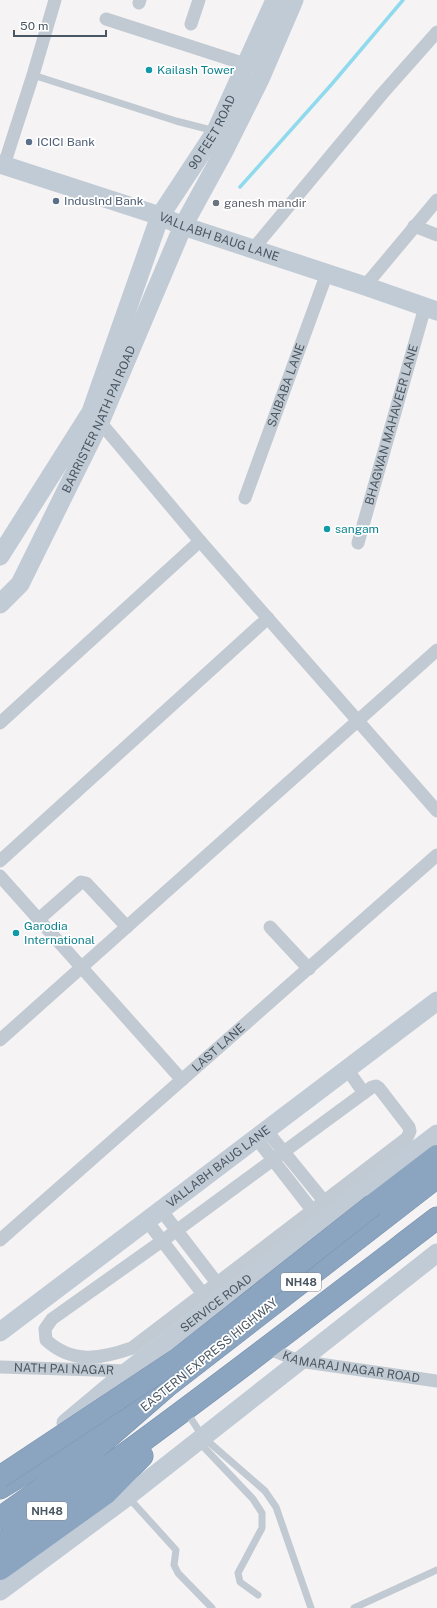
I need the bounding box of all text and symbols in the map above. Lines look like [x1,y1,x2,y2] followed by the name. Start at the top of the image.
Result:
[14,12,106,38] scale bar
[20,19,48,33] text: 50 m
[157,63,235,77] place label: Kailash Tower
[144,65,154,75] marker: Kailash Tower
[186,93,238,172] street label: 90 FEET ROAD
[37,135,95,149] place label: ICICI Bank
[24,137,34,147] marker: ICICI Bank
[64,194,144,208] place label: Induslnd Bank
[51,196,61,206] marker: Induslnd Bank
[224,196,307,210] place label: ganesh mandir
[211,198,221,208] marker: ganesh mandir
[157,209,281,264] street label: VALLABH BAUG LANE
[264,342,308,429] street label: SAIBABA LANE
[59,343,139,495] street label: BARRISTER NATH PAI ROAD
[362,343,421,507] street label: BHAGWAN MAHAVEER LANE
[335,522,379,536] place label: sangam
[322,524,332,534] marker: sangam
[24,919,95,947] place label: Garodia International
[11,928,21,938] marker: Garodia International
[189,1021,248,1075] street label: LAST LANE
[164,1123,273,1210] street label: VALLABH BAUG LANE
[177,1271,255,1335] street label: SERVICE ROAD
[281,1273,321,1291] road number: NH48
[138,1295,281,1415] street label: EASTERN EXPRESS HIGHWAY
[280,1348,421,1385] street label: KAMARAJ NAGAR ROAD
[14,1360,114,1378] street label: NATH PAI NAGAR
[27,1502,67,1520] road number: NH48

